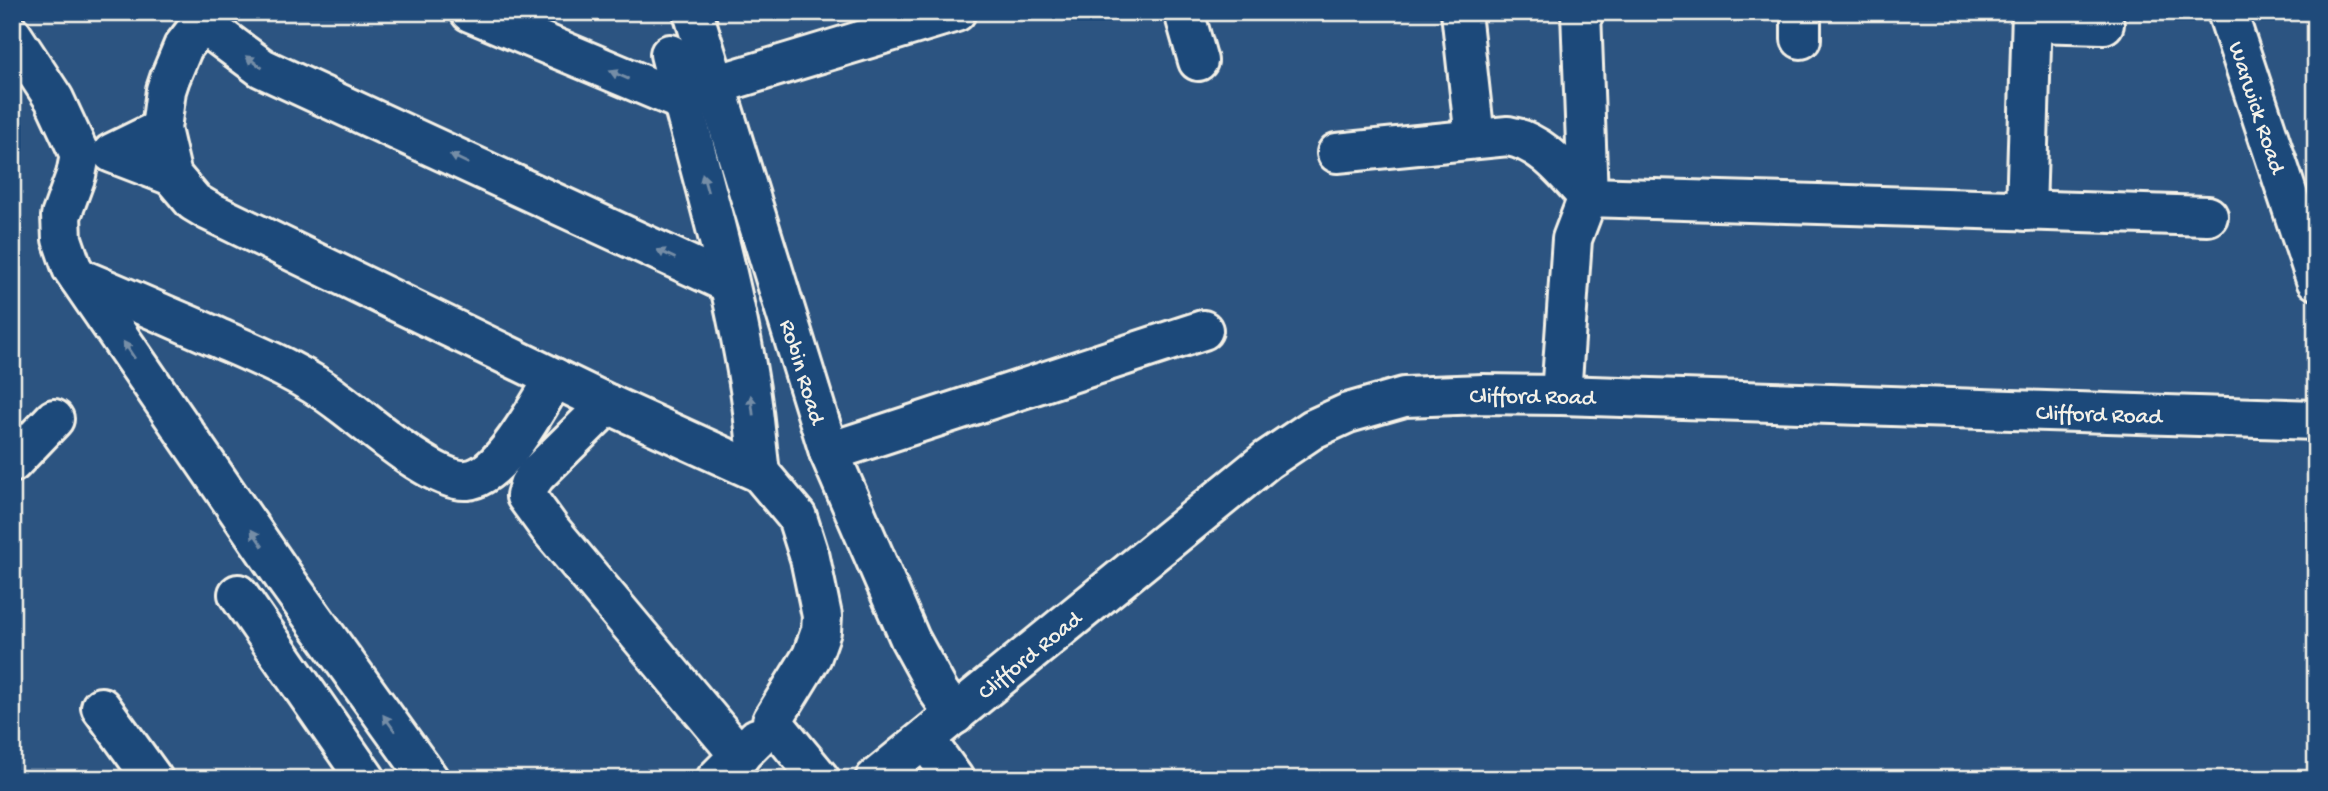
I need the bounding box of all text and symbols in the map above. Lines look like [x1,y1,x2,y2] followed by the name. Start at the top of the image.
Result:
[2221,39,2290,179] street label: Warwick Road
[245,55,263,69] one-way arrow
[608,69,629,80] one-way arrow
[449,153,470,164] one-way arrow
[699,172,710,194] one-way arrow
[656,248,676,260] one-way arrow
[772,317,830,429] street label: Robin Road
[122,340,135,360] one-way arrow
[1469,384,1597,413] street label: Clifford Road
[746,394,757,416] one-way arrow
[2036,401,2164,432] street label: Clifford Road
[250,529,264,547] one-way arrow
[973,606,1089,707] street label: Clifford Road
[382,714,396,732] one-way arrow

